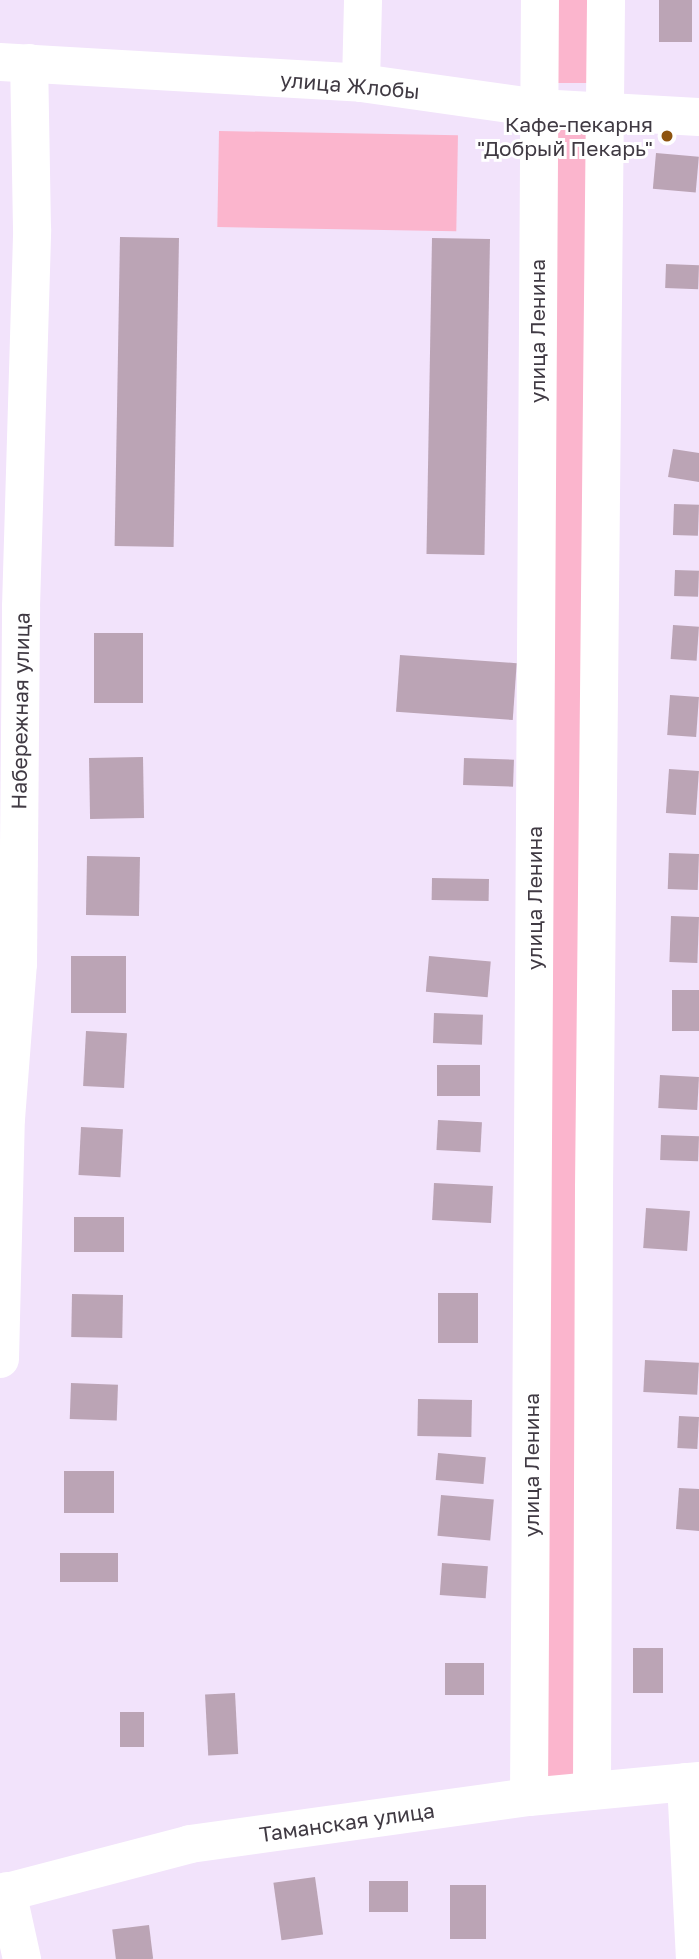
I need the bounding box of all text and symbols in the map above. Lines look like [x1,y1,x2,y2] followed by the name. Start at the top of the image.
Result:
[279,66,421,104] street label: улица Жлобы
[477,111,653,161] place label: Кафе-пекарня "Добрый Пекарь"
[659,128,675,144] marker: Кафе-пекарня "Добрый Пекарь"
[524,259,550,403] street label: улица Ленина
[6,612,34,810] street label: Набережная улица
[521,826,547,970] street label: улица Ленина
[518,1393,544,1537] street label: улица Ленина
[258,1797,436,1847] street label: Таманская улица

